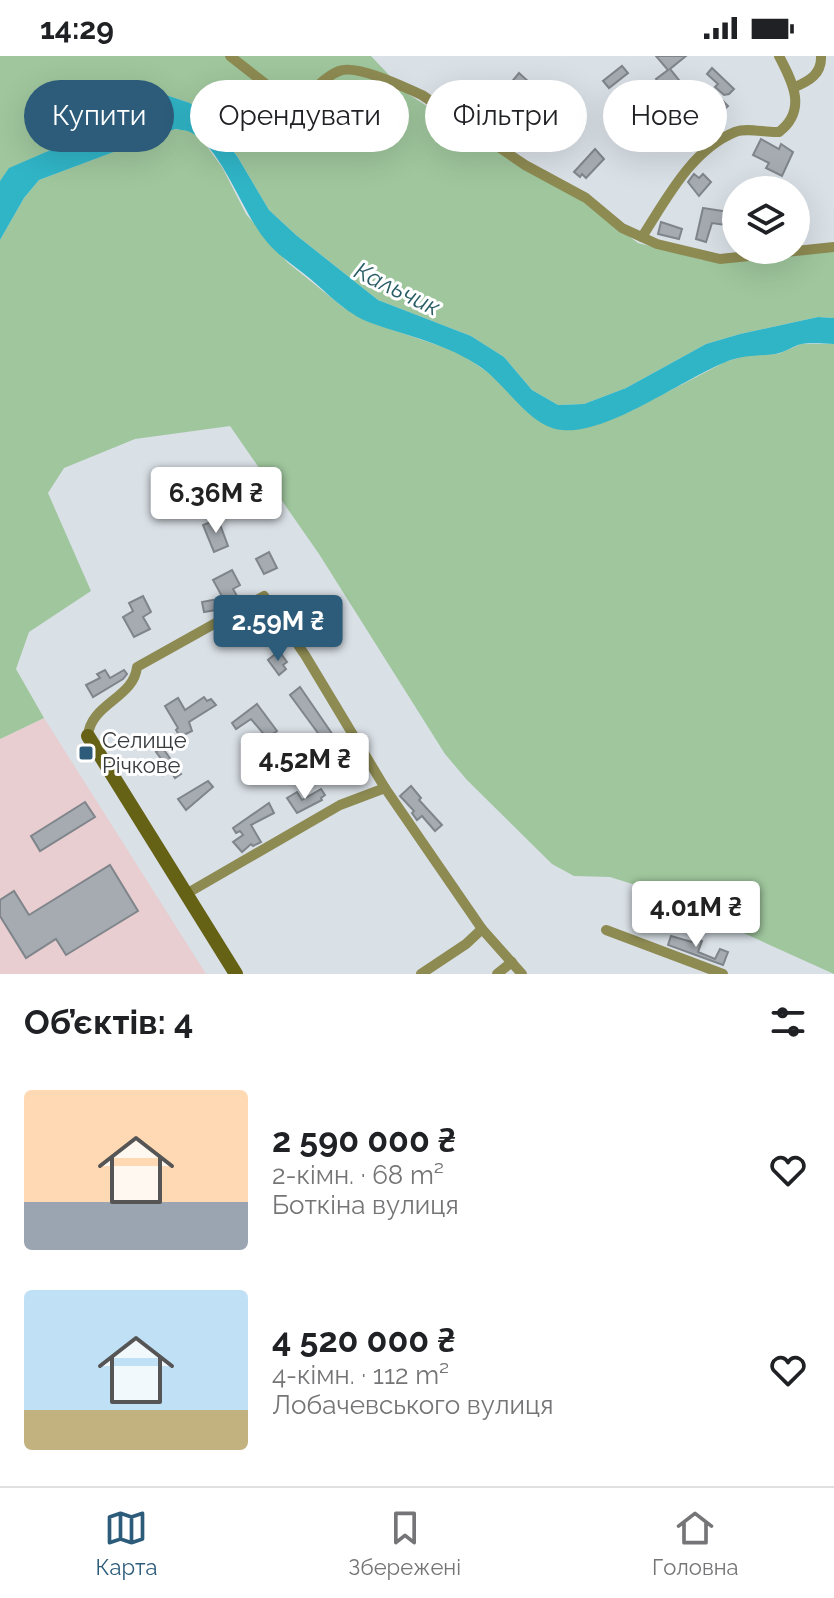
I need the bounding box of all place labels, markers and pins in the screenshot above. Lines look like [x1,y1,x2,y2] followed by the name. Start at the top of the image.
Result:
[142,467,290,535] pin: 6.36M ₴
[204,595,352,663] pin: 2.59M ₴
[102,727,187,778] place label: Селище Річкове
[231,733,379,801] pin: 4.52M ₴
[77,744,95,762] marker: Селище Річкове
[622,881,770,949] pin: 4.01M ₴

